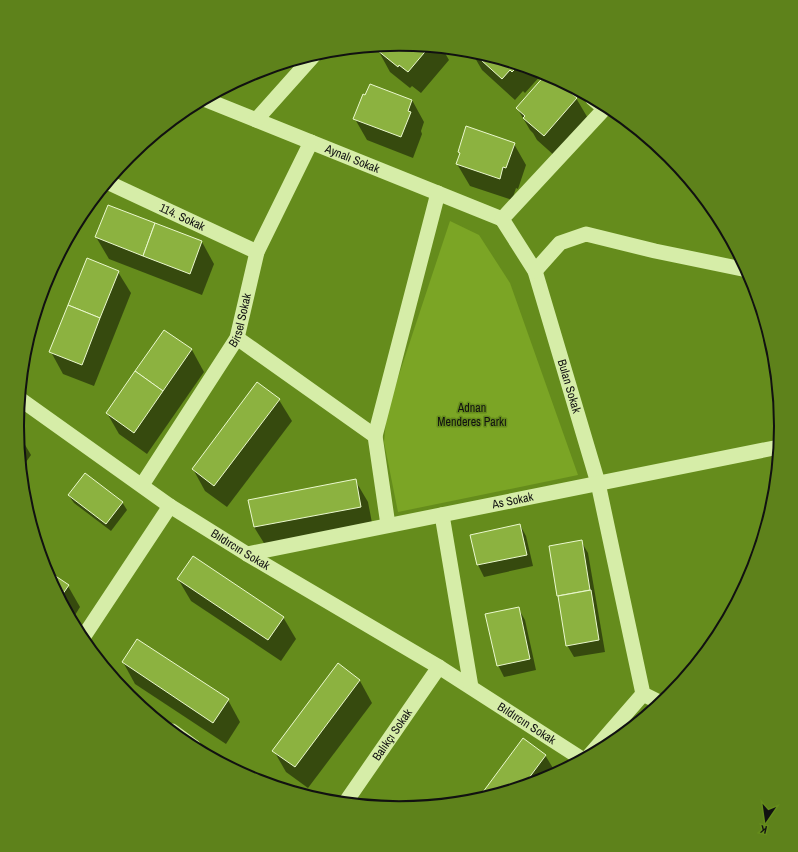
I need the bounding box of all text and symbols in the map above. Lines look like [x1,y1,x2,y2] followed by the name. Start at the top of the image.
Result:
[322,140,382,177] street label: Aynalı Sokak
[157,200,208,235] street label: 114. Sokak
[225,292,255,350] street label: Birsel Sokak
[554,357,585,415] street label: Bulan Sokak
[437,400,507,430] park label: Adnan Menderes Parkı
[490,489,535,513] street label: As Sokak
[208,525,273,574] street label: Bıldırcın Sokak
[494,699,559,748] street label: Bıldırcın Sokak
[369,706,416,764] street label: Balıkçı Sokak
[746,800,786,840] north arrow
[759,822,768,837] text: K

